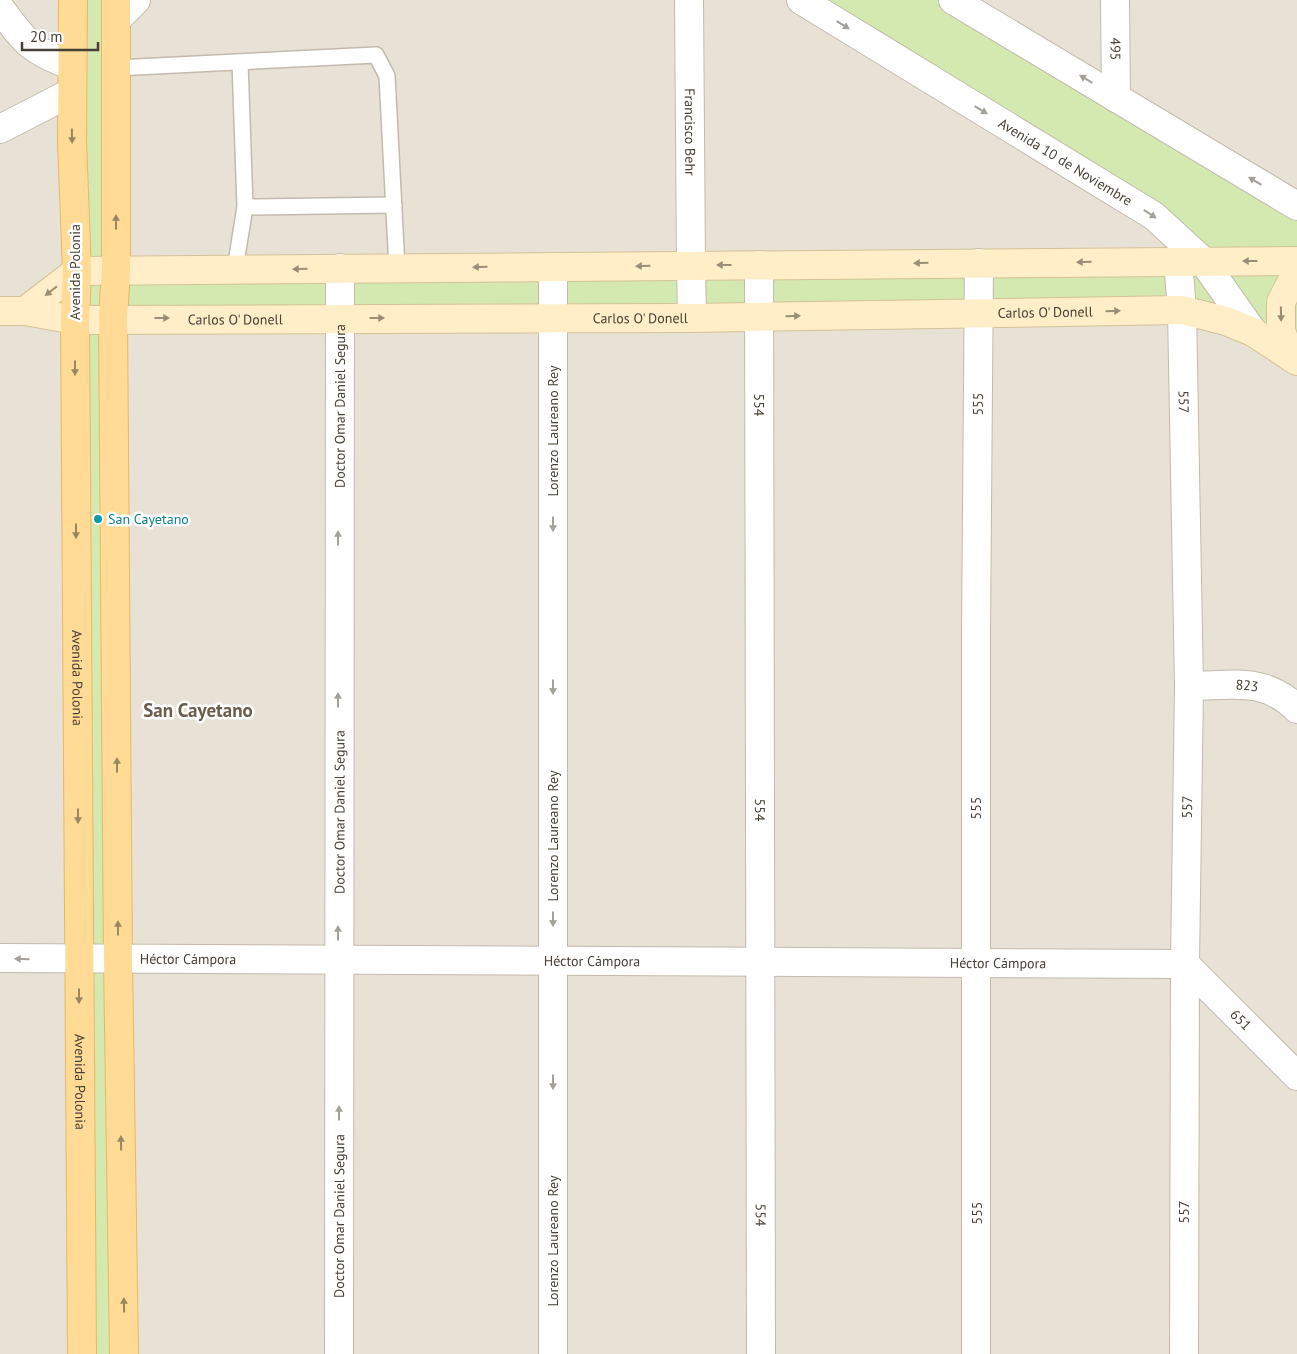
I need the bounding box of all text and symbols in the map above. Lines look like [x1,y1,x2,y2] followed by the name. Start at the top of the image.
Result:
[22,20,99,52] scale bar
[836,21,849,30] one-way arrow
[30,27,63,46] text: 20 m
[1106,37,1125,61] street label: 495
[1079,75,1092,84] one-way arrow
[681,88,699,176] street label: Francisco Behr
[975,106,988,115] one-way arrow
[995,114,1136,210] street label: Avenida 10 de Noviembre
[68,128,76,144] one-way arrow
[1249,176,1262,185] one-way arrow
[1143,209,1156,219] one-way arrow
[112,213,120,229] one-way arrow
[66,224,84,320] street label: Avenida Polonia
[1242,257,1258,265] one-way arrow
[1076,258,1092,266] one-way arrow
[913,259,929,267] one-way arrow
[716,261,732,269] one-way arrow
[634,262,650,270] one-way arrow
[472,263,488,271] one-way arrow
[292,265,308,273] one-way arrow
[45,285,58,296] one-way arrow
[997,302,1093,322] street label: Carlos O' Donell
[1105,307,1121,315] one-way arrow
[1277,307,1285,323] one-way arrow
[593,309,688,327] street label: Carlos O' Donell
[188,310,283,329] street label: Carlos O' Donell
[785,311,801,319] one-way arrow
[154,314,170,322] one-way arrow
[369,314,385,322] one-way arrow
[331,324,349,488] street label: Doctor Omar Daniel Segura
[71,361,79,377] one-way arrow
[544,365,562,496] street label: Lorenzo Laureano Rey
[1174,390,1193,413] street label: 557
[969,392,987,416] street label: 555
[750,394,768,417] street label: 554
[108,510,189,528] place label: San Cayetano
[92,513,104,525] marker: San Cayetano
[549,517,557,533] one-way arrow
[72,523,80,539] one-way arrow
[334,530,342,546] one-way arrow
[68,630,87,726] street label: Avenida Polonia
[1235,676,1260,696] street label: 823
[549,679,557,695] one-way arrow
[334,692,342,708] one-way arrow
[143,698,253,722] district label: San Cayetano
[330,730,349,894] street label: Doctor Omar Daniel Segura
[113,757,121,773] one-way arrow
[544,770,562,901] street label: Lorenzo Laureano Rey
[1178,795,1196,819] street label: 557
[967,797,985,819] street label: 555
[751,799,769,822] street label: 554
[74,808,82,824] one-way arrow
[549,912,557,928] one-way arrow
[114,920,122,936] one-way arrow
[334,925,342,941] one-way arrow
[140,950,236,968] street label: Héctor Cámpora
[544,952,640,970] street label: Héctor Cámpora
[950,954,1046,972] street label: Héctor Cámpora
[14,955,30,963] one-way arrow
[75,988,83,1004] one-way arrow
[1226,1005,1255,1034] street label: 651
[71,1034,89,1130] street label: Avenida Polonia
[549,1074,557,1090] one-way arrow
[335,1105,343,1121] one-way arrow
[330,1134,348,1298] street label: Doctor Omar Daniel Segura
[117,1135,125,1151] one-way arrow
[544,1175,562,1306] street label: Lorenzo Laureano Rey
[1175,1201,1193,1223] street label: 557
[968,1202,986,1224] street label: 555
[752,1204,770,1227] street label: 554
[119,1297,127,1313] one-way arrow

